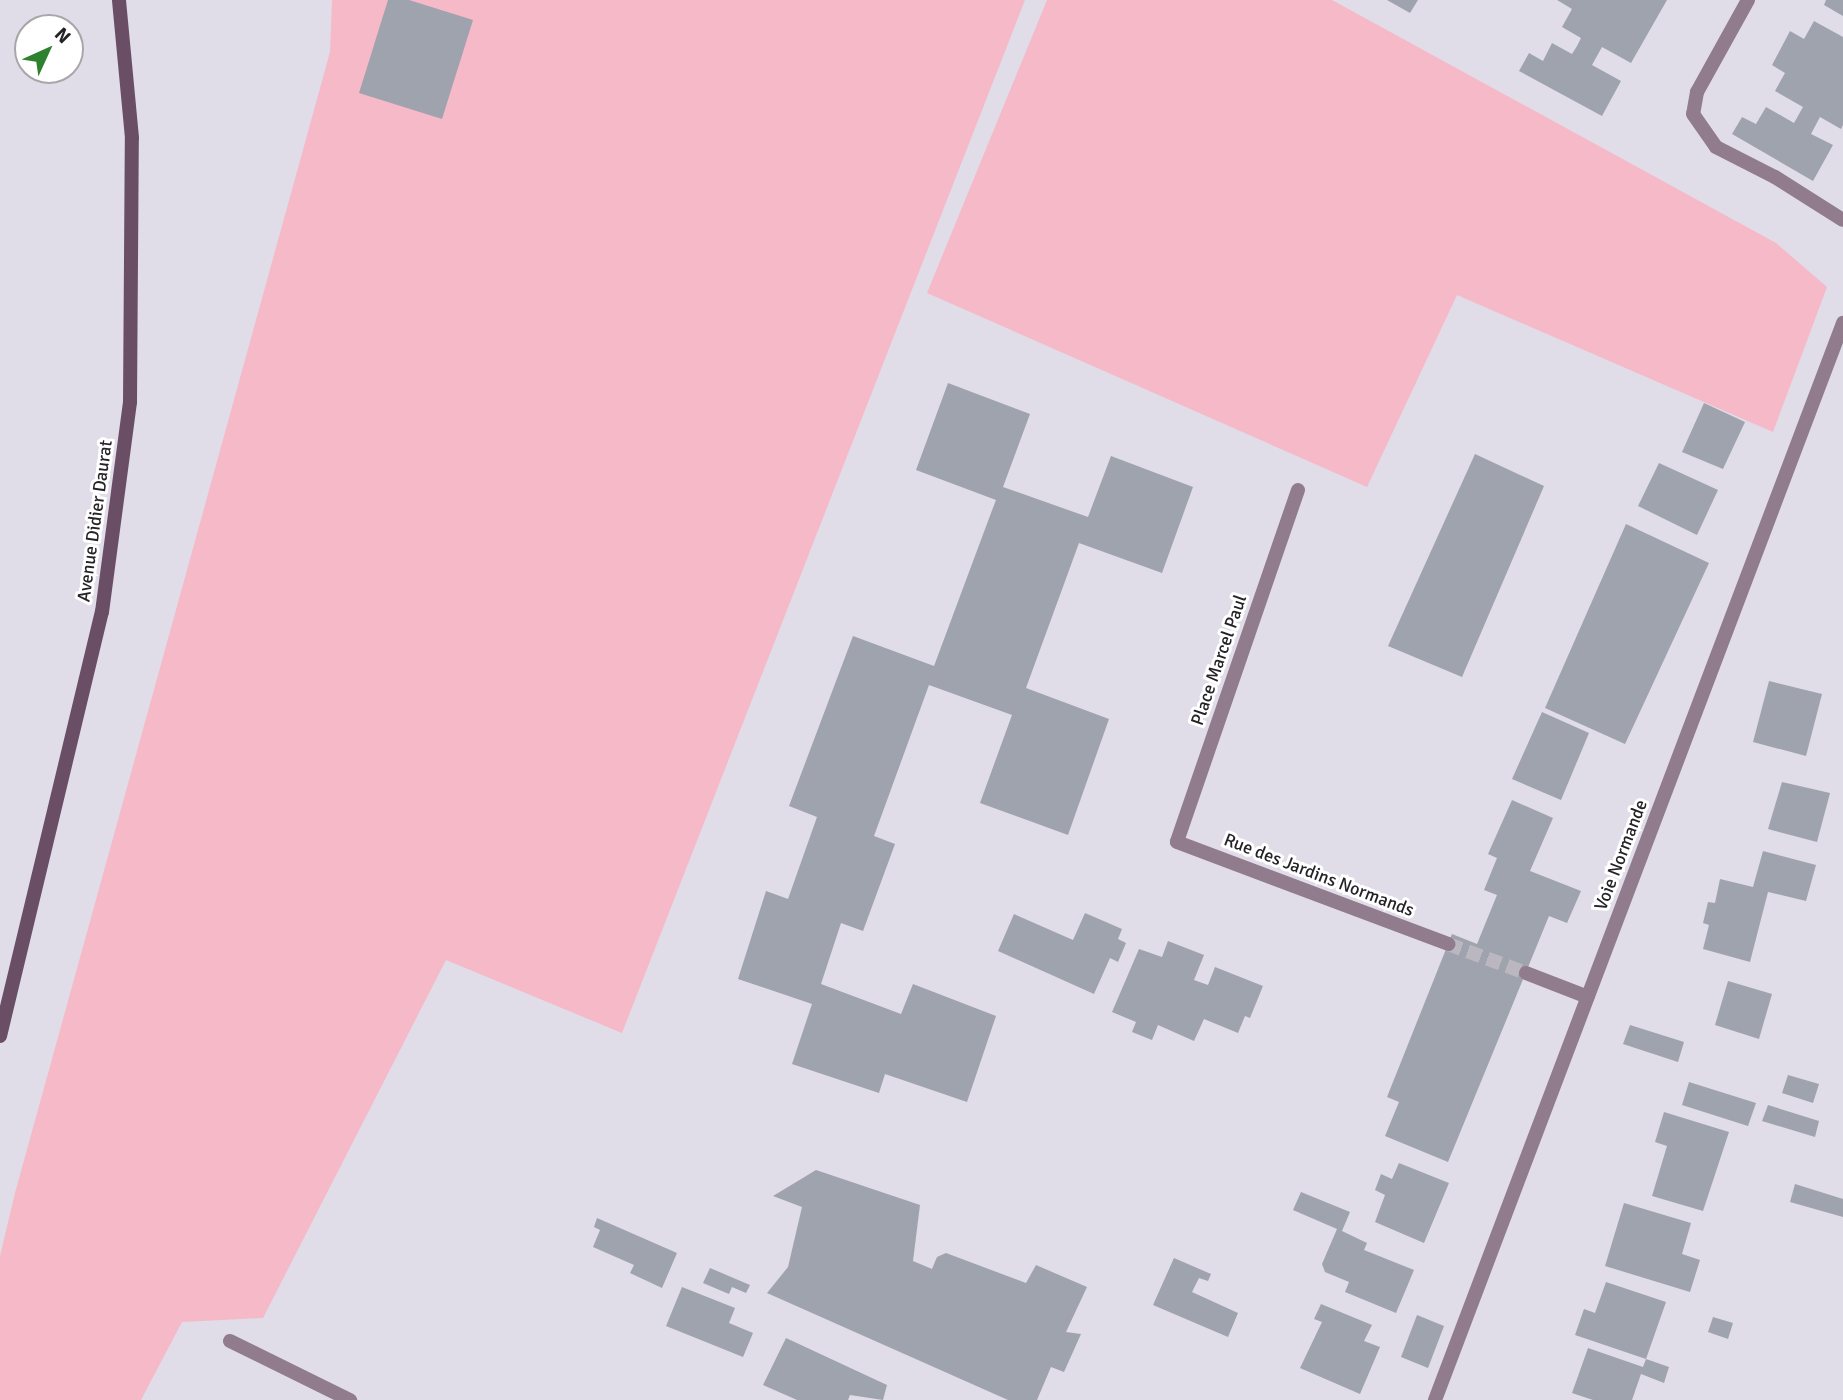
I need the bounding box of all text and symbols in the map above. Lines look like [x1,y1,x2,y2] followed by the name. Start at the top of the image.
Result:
[14,14,84,84] north arrow
[49,22,76,49] text: N
[73,439,117,603] street label: Avenue Didier Daurat
[1187,592,1251,728] street label: Place Marcel Paul
[1590,797,1652,913] street label: Voie Normande
[1221,829,1417,921] street label: Rue des Jardins Normands

